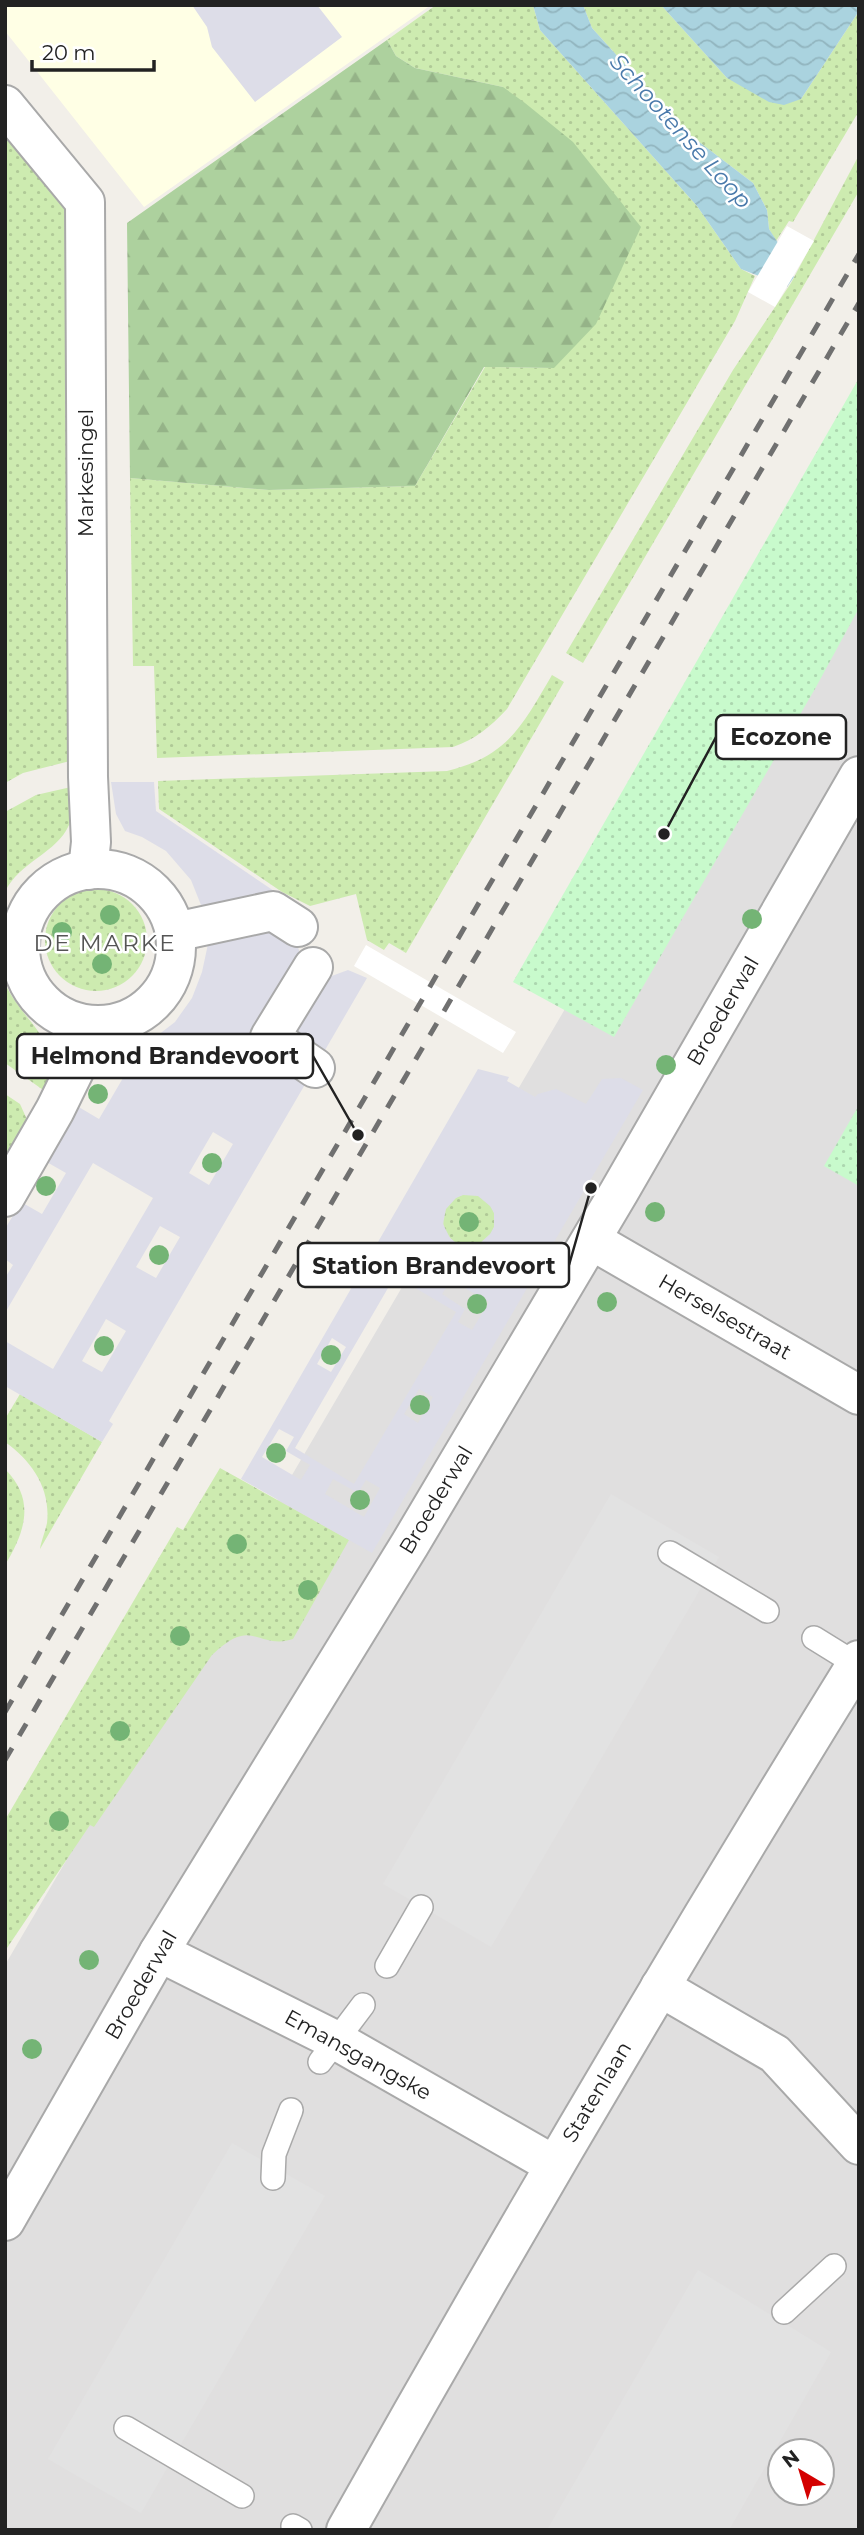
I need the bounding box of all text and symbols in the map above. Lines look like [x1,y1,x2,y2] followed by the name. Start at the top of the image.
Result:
[32,28,154,72] scale bar
[42,40,96,65] text: 20 m
[604,48,758,214] water label: Schootense Loop
[73,409,98,537] street label: Markesingel
[716,715,846,759] callout: Ecozone
[730,723,832,751] text: Ecozone
[33,929,177,957] district label: DE MARKE
[681,952,764,1070] street label: Broederwal
[17,1034,313,1078] callout: Helmond Brandevoort
[31,1042,299,1070] text: Helmond Brandevoort
[298,1243,569,1287] callout: Station Brandevoort
[312,1252,556,1280] text: Station Brandevoort
[654,1268,796,1365] street label: Herselsestraat
[394,1441,478,1558] street label: Broederwal
[99,1926,182,2044] street label: Broederwal
[281,2004,436,2105] street label: Emansgangske
[557,2037,636,2147] street label: Statenlaan
[766,2437,836,2507] north arrow
[778,2445,804,2473] text: N

